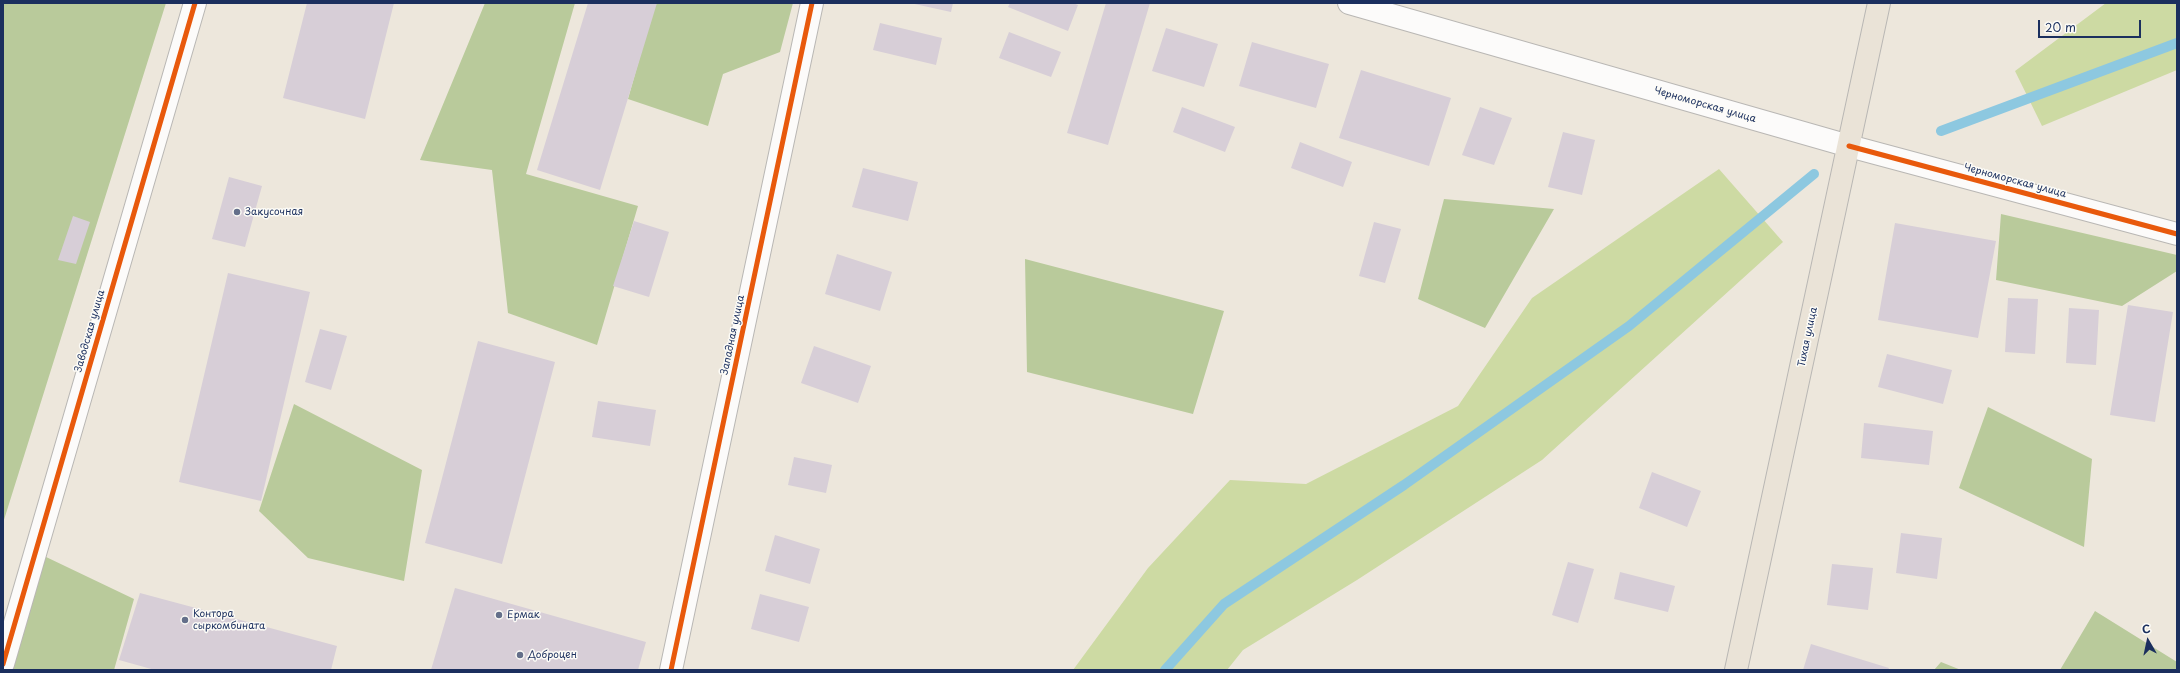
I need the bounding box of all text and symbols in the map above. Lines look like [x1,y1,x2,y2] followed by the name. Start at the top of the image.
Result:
[2040,12,2143,38] scale bar
[2045,18,2076,36] text: 20 m
[1653,85,1757,125] street label: Черноморская улица
[1962,162,2068,200] street label: Черноморская улица
[245,206,303,218] place label: Закусочная
[232,207,242,217] marker: Закусочная
[73,288,107,374] street label: Заводская улица
[719,294,747,376] street label: Западная улица
[1796,306,1820,368] street label: Тихая улица
[193,608,265,632] place label: Контора сыркомбината
[507,609,540,621] place label: Ермак
[494,610,504,620] marker: Ермак
[180,615,190,625] marker: Контора сыркомбината
[2141,620,2151,638] text: С
[2128,621,2168,661] north arrow
[528,649,577,661] place label: Доброцен
[515,650,525,660] marker: Доброцен

